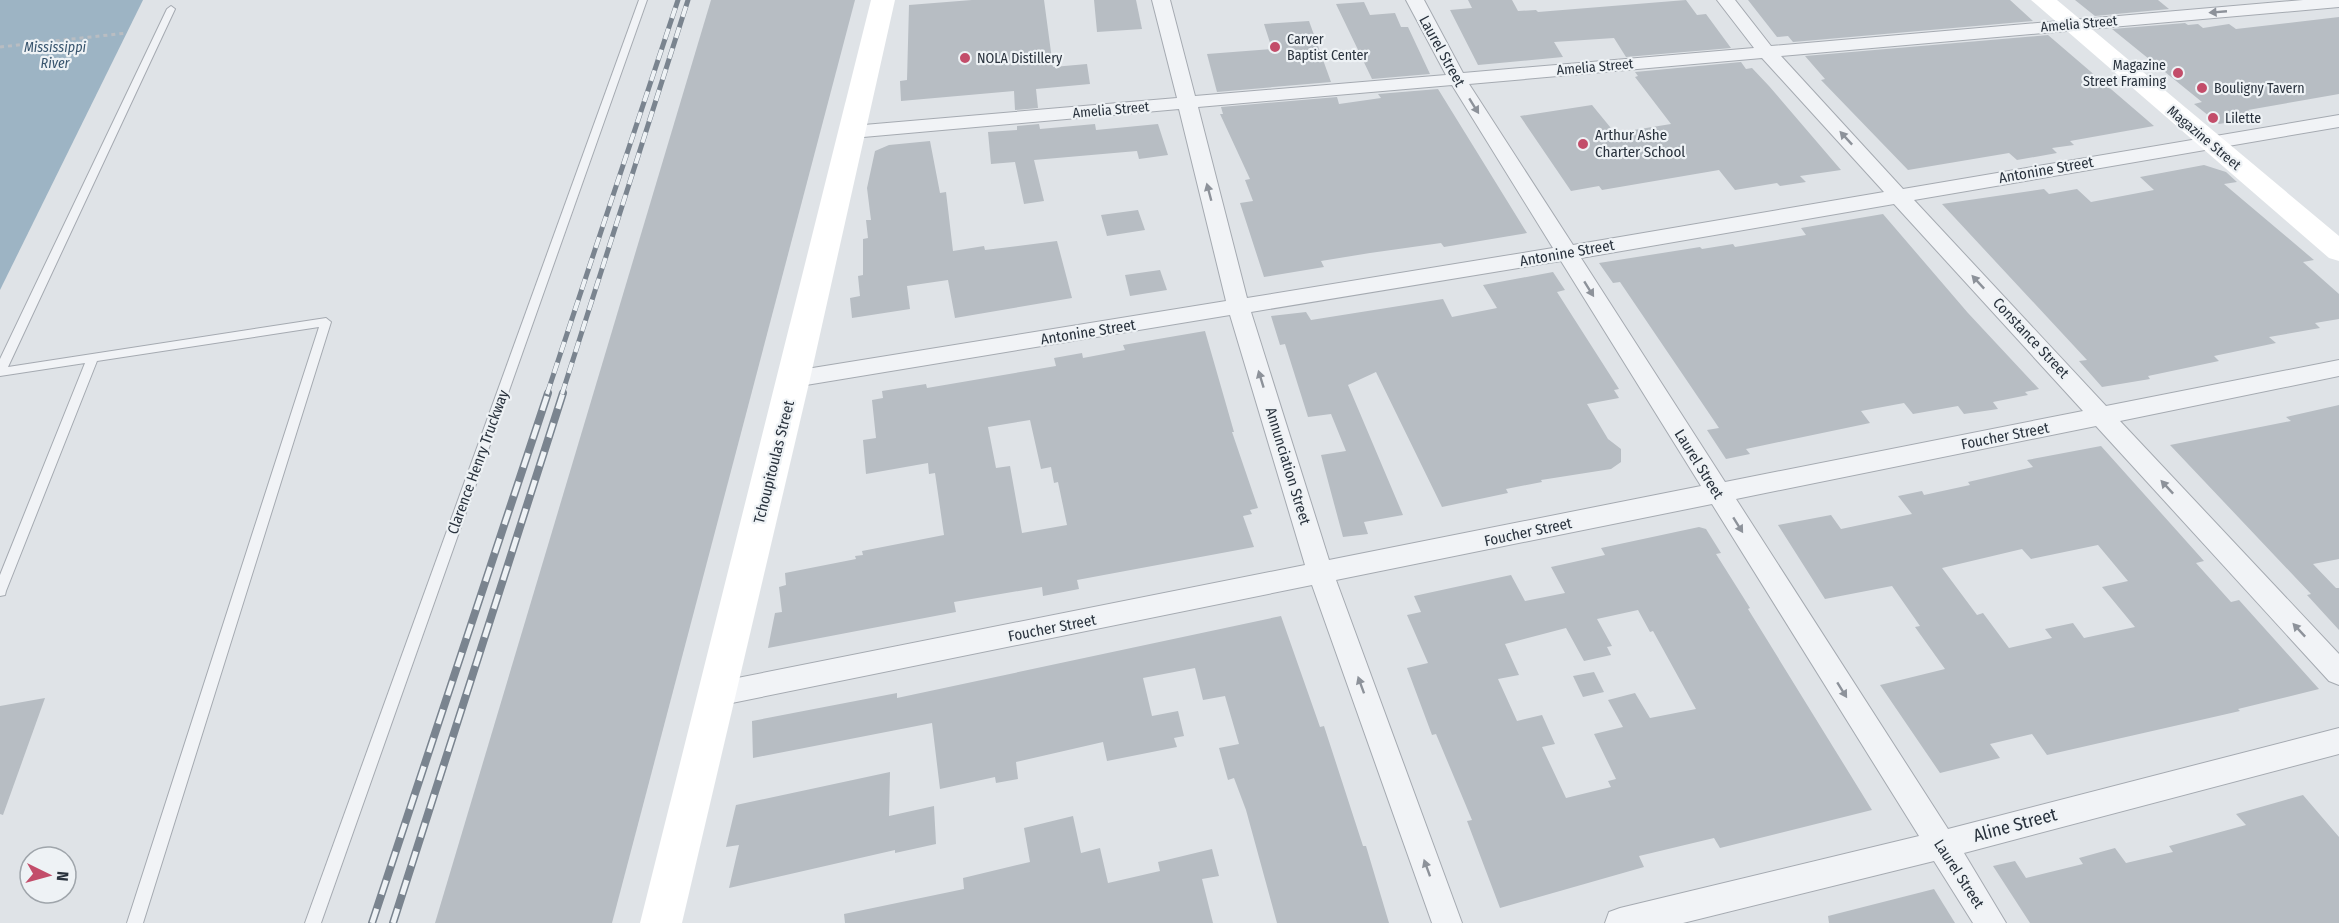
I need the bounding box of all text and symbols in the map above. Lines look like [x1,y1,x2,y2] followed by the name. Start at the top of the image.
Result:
[2208,7,2227,17] one-way arrow
[1415,12,1469,90] street label: Laurel Street
[2040,12,2118,36] street label: Amelia Street
[1287,31,1368,64] place label: Carver Baptist Center
[24,39,87,72] water label: Mississippi River
[1268,40,1282,54] marker: Carver Baptist Center
[977,50,1063,67] place label: NOLA Distillery
[958,51,972,65] marker: NOLA Distillery
[1556,55,1634,79] street label: Amelia Street
[2083,57,2166,90] place label: Magazine Street Framing
[2171,66,2185,80] marker: Magazine Street Framing
[2214,80,2305,97] place label: Bouligny Tavern
[2195,81,2209,95] marker: Bouligny Tavern
[1072,98,1150,122] street label: Amelia Street
[1468,98,1479,114] one-way arrow
[2164,102,2245,174] street label: Magazine Street
[2225,110,2261,127] place label: Lilette
[2206,111,2220,125] marker: Lilette
[1595,126,1685,161] place label: Arthur Ashe Charter School
[1839,131,1853,146] one-way arrow
[1576,137,1590,151] marker: Arthur Ashe Charter School
[1997,153,2095,187] street label: Antonine Street
[1203,183,1213,201] one-way arrow
[1518,236,1616,270] street label: Antonine Street
[1972,275,1986,289] one-way arrow
[1584,281,1595,297] one-way arrow
[1989,294,2073,382] street label: Constance Street
[1039,316,1137,348] street label: Antonine Street
[1256,370,1265,388] one-way arrow
[444,387,513,537] street label: Clarence Henry Truckway
[750,398,798,525] street label: Tchoupitoulas Street
[1262,405,1314,527] street label: Annunciation Street
[1960,419,2051,453] street label: Foucher Street
[1671,426,1727,502] street label: Laurel Street
[2161,480,2175,494] one-way arrow
[1483,514,1574,550] street label: Foucher Street
[1732,517,1743,533] one-way arrow
[1007,611,1098,645] street label: Foucher Street
[2293,624,2307,638] one-way arrow
[1356,675,1366,693] one-way arrow
[1837,682,1848,698] one-way arrow
[1971,803,2059,847] street label: Aline Street
[1930,836,1988,912] street label: Laurel Street
[18,845,78,905] north arrow
[1422,859,1432,877] one-way arrow
[53,871,72,882] text: N

